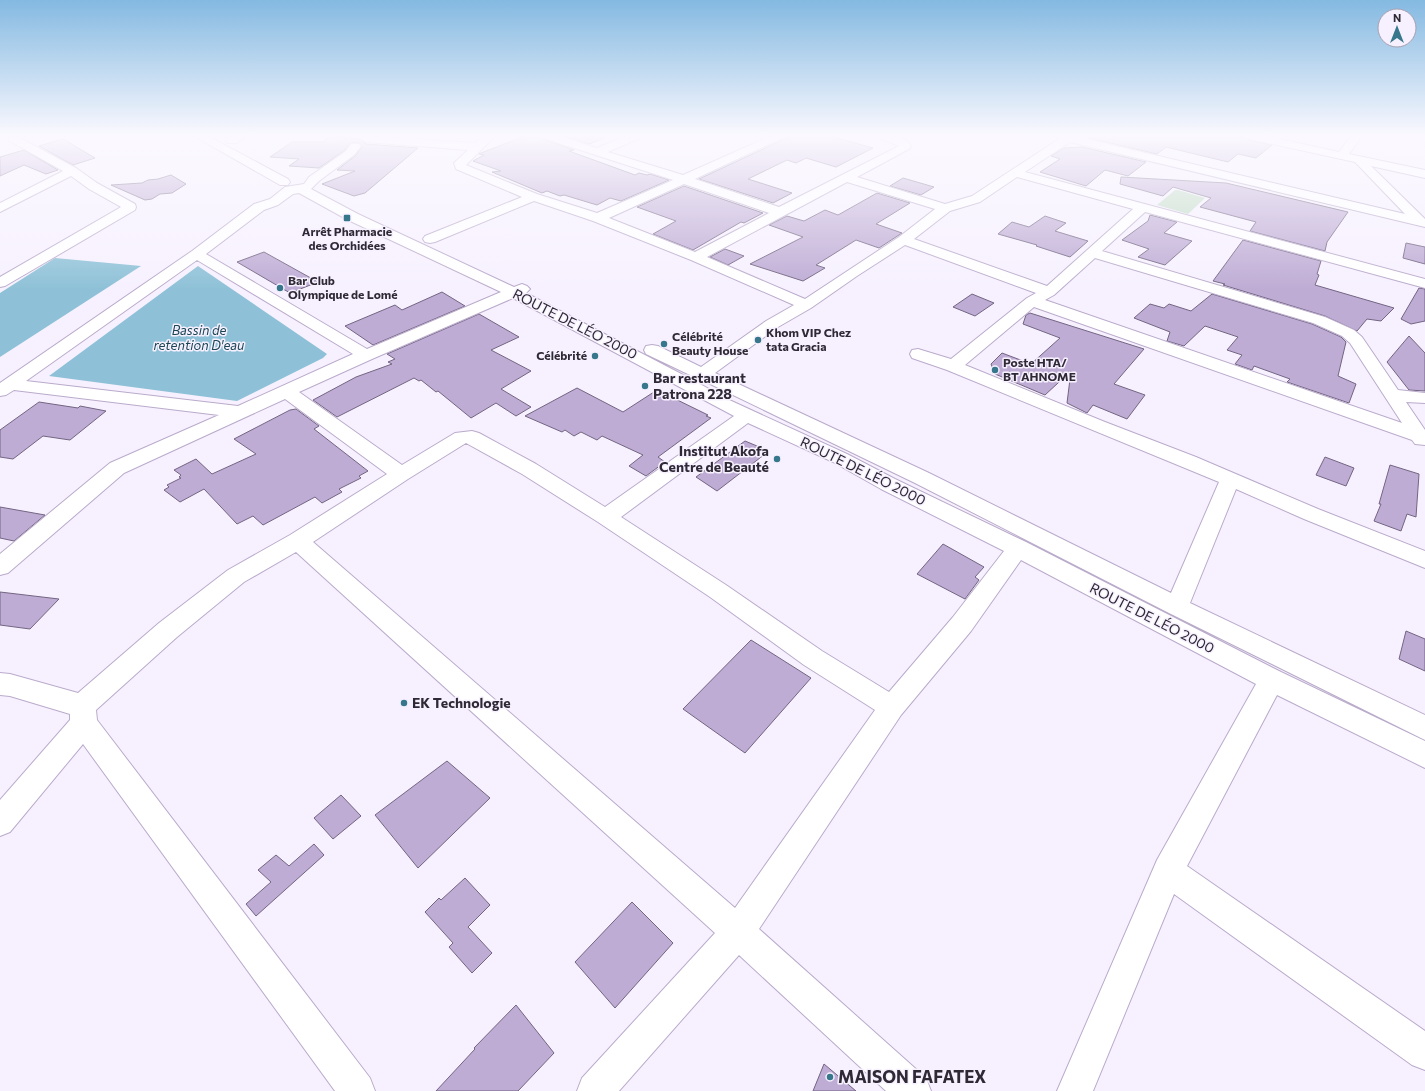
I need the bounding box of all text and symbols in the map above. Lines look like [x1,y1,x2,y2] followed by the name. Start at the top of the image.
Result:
[1377,8,1417,48] north arrow
[1393,11,1401,24] text: N
[342,213,352,223] marker: Arrêt Pharmacie des Orchidées
[302,224,392,252] place label: Arrêt Pharmacie des Orchidées
[288,273,398,301] place label: Bar Club Olympique de Lomé
[275,283,285,293] marker: Bar Club Olympique de Lomé
[510,285,640,362] street label: ROUTE DE LÉO 2000
[154,322,244,353] water label: Bassin de retention D'eau
[766,325,851,353] place label: Khom VIP Chez tata Gracia
[672,329,748,357] place label: Célébrité Beauty House
[753,335,763,345] marker: Khom VIP Chez tata Gracia
[659,339,669,349] marker: Célébrité Beauty House
[536,348,587,362] place label: Célébrité
[590,351,600,361] marker: Célébrité
[1003,355,1076,383] place label: Poste HTA/ BT AHNOME
[990,365,1000,375] marker: Poste HTA/ BT AHNOME
[653,369,746,402] place label: Bar restaurant Patrona 228
[640,381,650,391] marker: Bar restaurant Patrona 228
[798,433,929,508] street label: ROUTE DE LÉO 2000
[659,442,769,475] place label: Institut Akofa Centre de Beauté
[772,454,782,464] marker: Institut Akofa Centre de Beauté
[1087,579,1217,656] street label: ROUTE DE LÉO 2000
[412,694,511,711] place label: EK Technologie
[399,698,409,708] marker: EK Technologie
[838,1066,986,1087] place label: MAISON FAFATEX
[825,1072,835,1082] marker: MAISON FAFATEX

